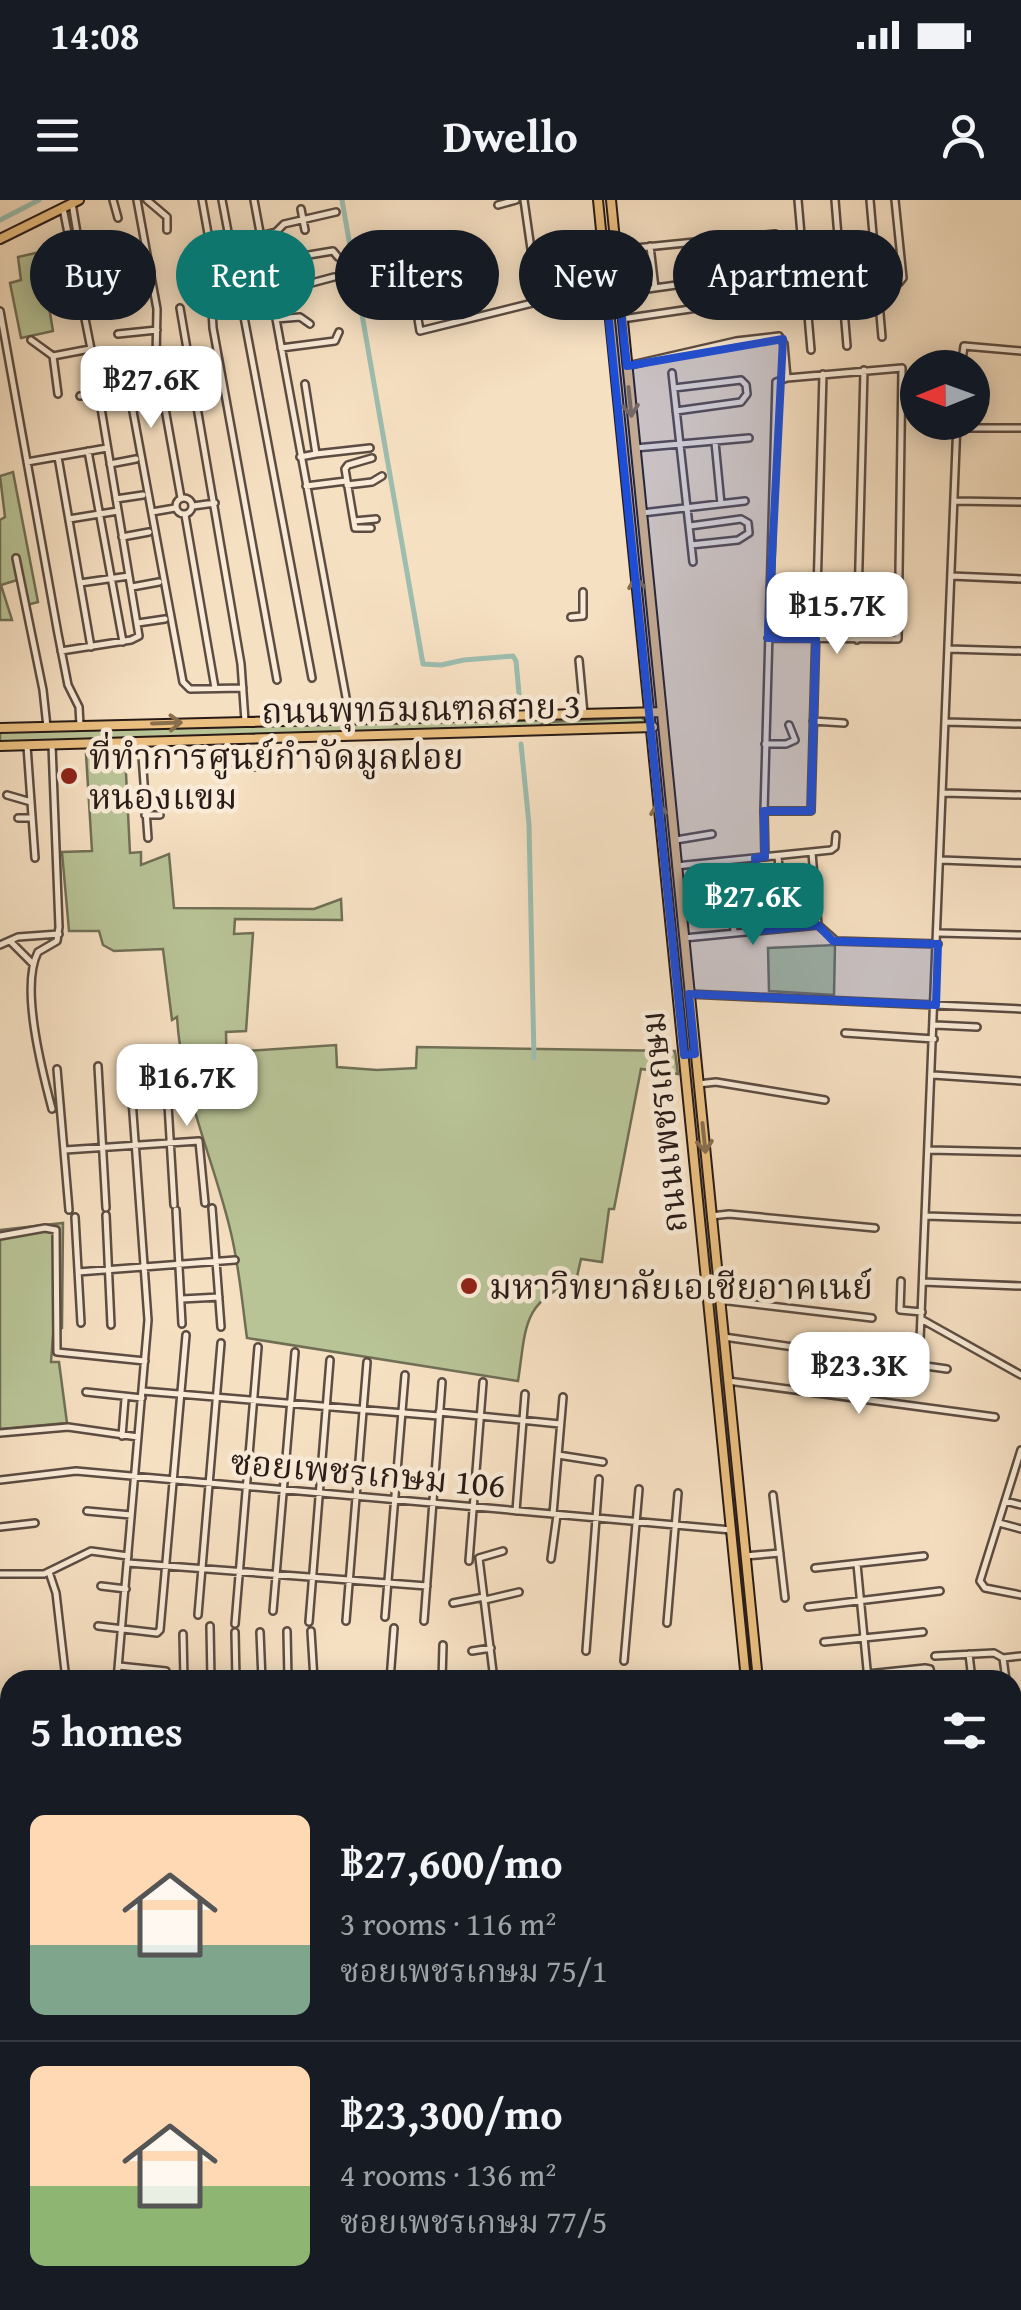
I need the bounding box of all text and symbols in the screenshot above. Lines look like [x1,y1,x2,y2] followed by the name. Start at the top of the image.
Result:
[50,7,140,63] text: 14:08
[443,103,578,168] text: Dwello
[30,108,85,163] icon: menu
[936,108,991,163] icon: person
[30,230,156,320] chip: Buy
[176,230,315,320] chip: Rent
[335,230,499,320] chip: Filters
[519,230,653,320] chip: New
[673,230,903,320] chip: Apartment
[70,346,232,431] pin: ฿27.6K
[900,350,990,440] north arrow
[900,350,990,440] map controls
[103,355,199,402] text: ฿27.6K
[621,385,640,417] one-way arrow
[756,572,918,657] pin: ฿15.7K
[627,575,646,607] one-way arrow
[789,581,885,628] text: ฿15.7K
[261,680,581,736] street label: ถนนพุทธมณฑลสาย 3
[151,713,183,732] one-way arrow
[89,731,464,822] place label: ที่ทำการศูนย์กำจัดมูลฝอย หนองแขม
[58,765,80,787] marker: ที่ทำการศูนย์กำจัดมูลฝอย หนองแขม
[650,801,669,833] one-way arrow
[672,863,834,948] pin: ฿27.6K
[705,872,801,919] text: ฿27.6K
[626,1009,700,1235] street label: ถนนเพชรเกษม
[106,1044,268,1129] pin: ฿16.7K
[139,1053,235,1100] text: ฿16.7K
[694,1121,713,1153] one-way arrow
[489,1261,873,1312] place label: มหาวิทยาลัยเอเชียอาคเนย์
[458,1275,480,1297] marker: มหาวิทยาลัยเอเชียอาคเนย์
[778,1332,940,1417] pin: ฿23.3K
[811,1341,907,1388] text: ฿23.3K
[228,1436,508,1510] street label: ซอยเพชรเกษม 106
[30,1700,183,1761] text: 5 homes
[937,1703,992,1758] icon: filters
[340,1832,563,1893] text: ฿27,600/mo
[110,1855,230,1975] icon: home
[340,1900,556,1947] text: 3 rooms · 116 m²
[340,1947,607,1994] text: ซอยเพชรเกษม 75/1
[340,2083,563,2144] text: ฿23,300/mo
[110,2106,230,2226] icon: home
[340,2151,556,2198] text: 4 rooms · 136 m²
[340,2198,607,2245] text: ซอยเพชรเกษม 77/5

